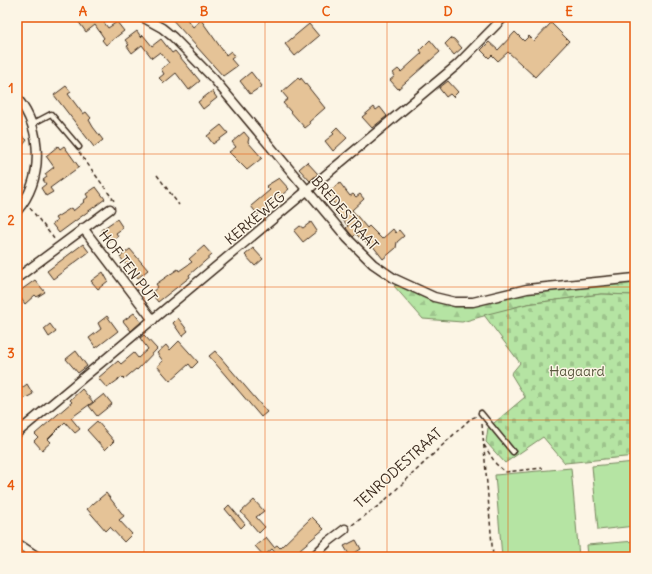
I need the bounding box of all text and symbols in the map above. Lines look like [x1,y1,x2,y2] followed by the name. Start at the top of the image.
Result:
[79,3,88,20] text: A
[200,3,209,20] text: B
[322,3,331,20] text: C
[443,3,453,20] text: D
[565,3,573,20] text: E
[8,80,14,97] text: 1
[308,172,382,254] street label: BREDESTRAAT
[221,188,289,248] street label: KERKEWEG
[7,212,15,229] text: 2
[95,226,161,306] street label: HOF TEN PUT
[7,345,15,362] text: 3
[549,362,605,380] park label: Hagaard
[351,424,445,512] street label: TENRODESTRAAT
[7,477,15,494] text: 4

